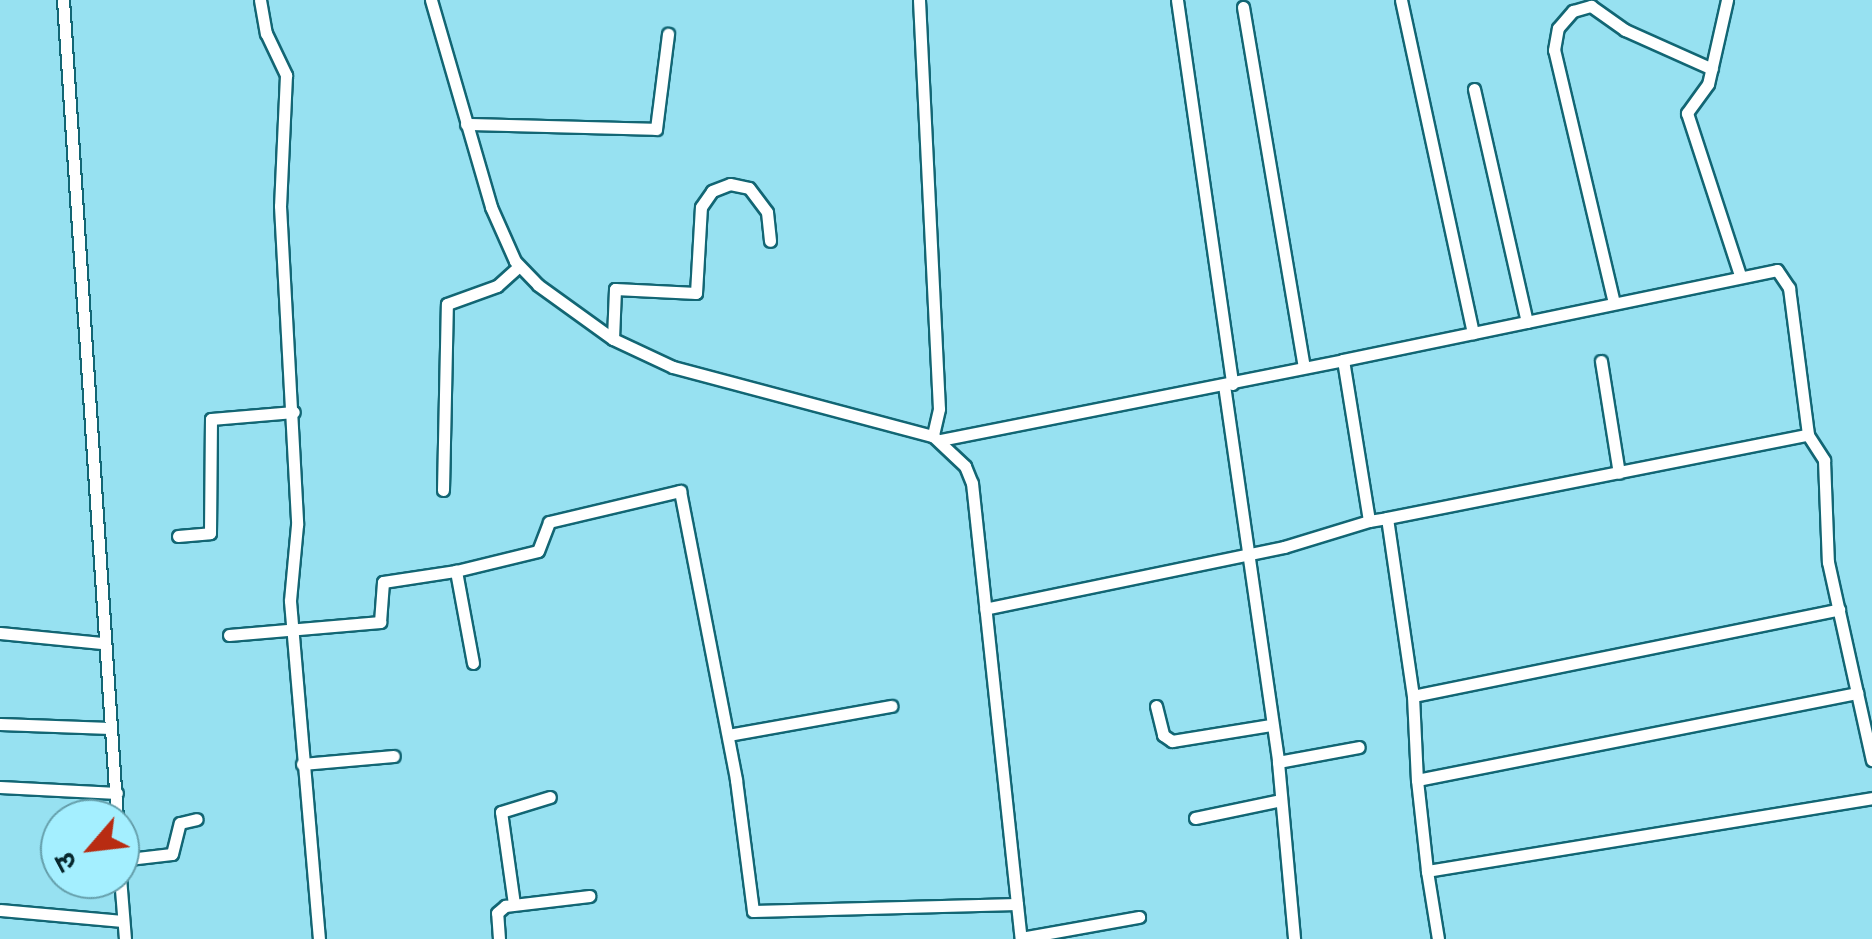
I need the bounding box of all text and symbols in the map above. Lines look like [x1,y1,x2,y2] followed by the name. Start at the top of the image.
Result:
[40,799,140,899] north arrow
[46,847,84,877] text: उ

